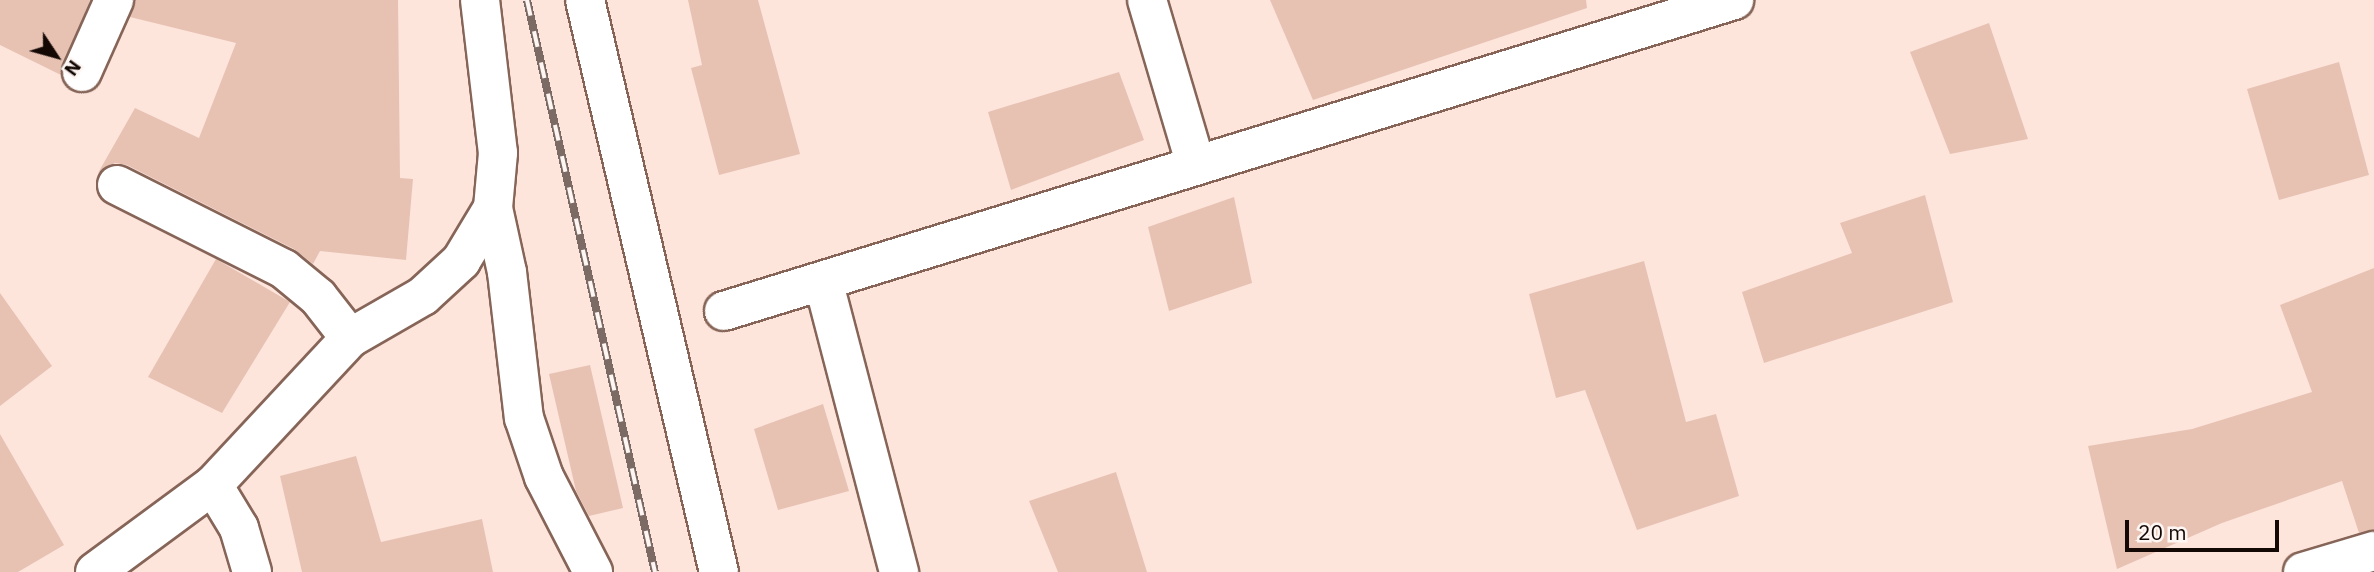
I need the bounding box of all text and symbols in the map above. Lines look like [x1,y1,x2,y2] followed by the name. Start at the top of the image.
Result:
[21,21,91,91] north arrow
[59,56,87,81] text: N
[2129,505,2283,550] scale bar
[2138,518,2187,546] text: 20 m

